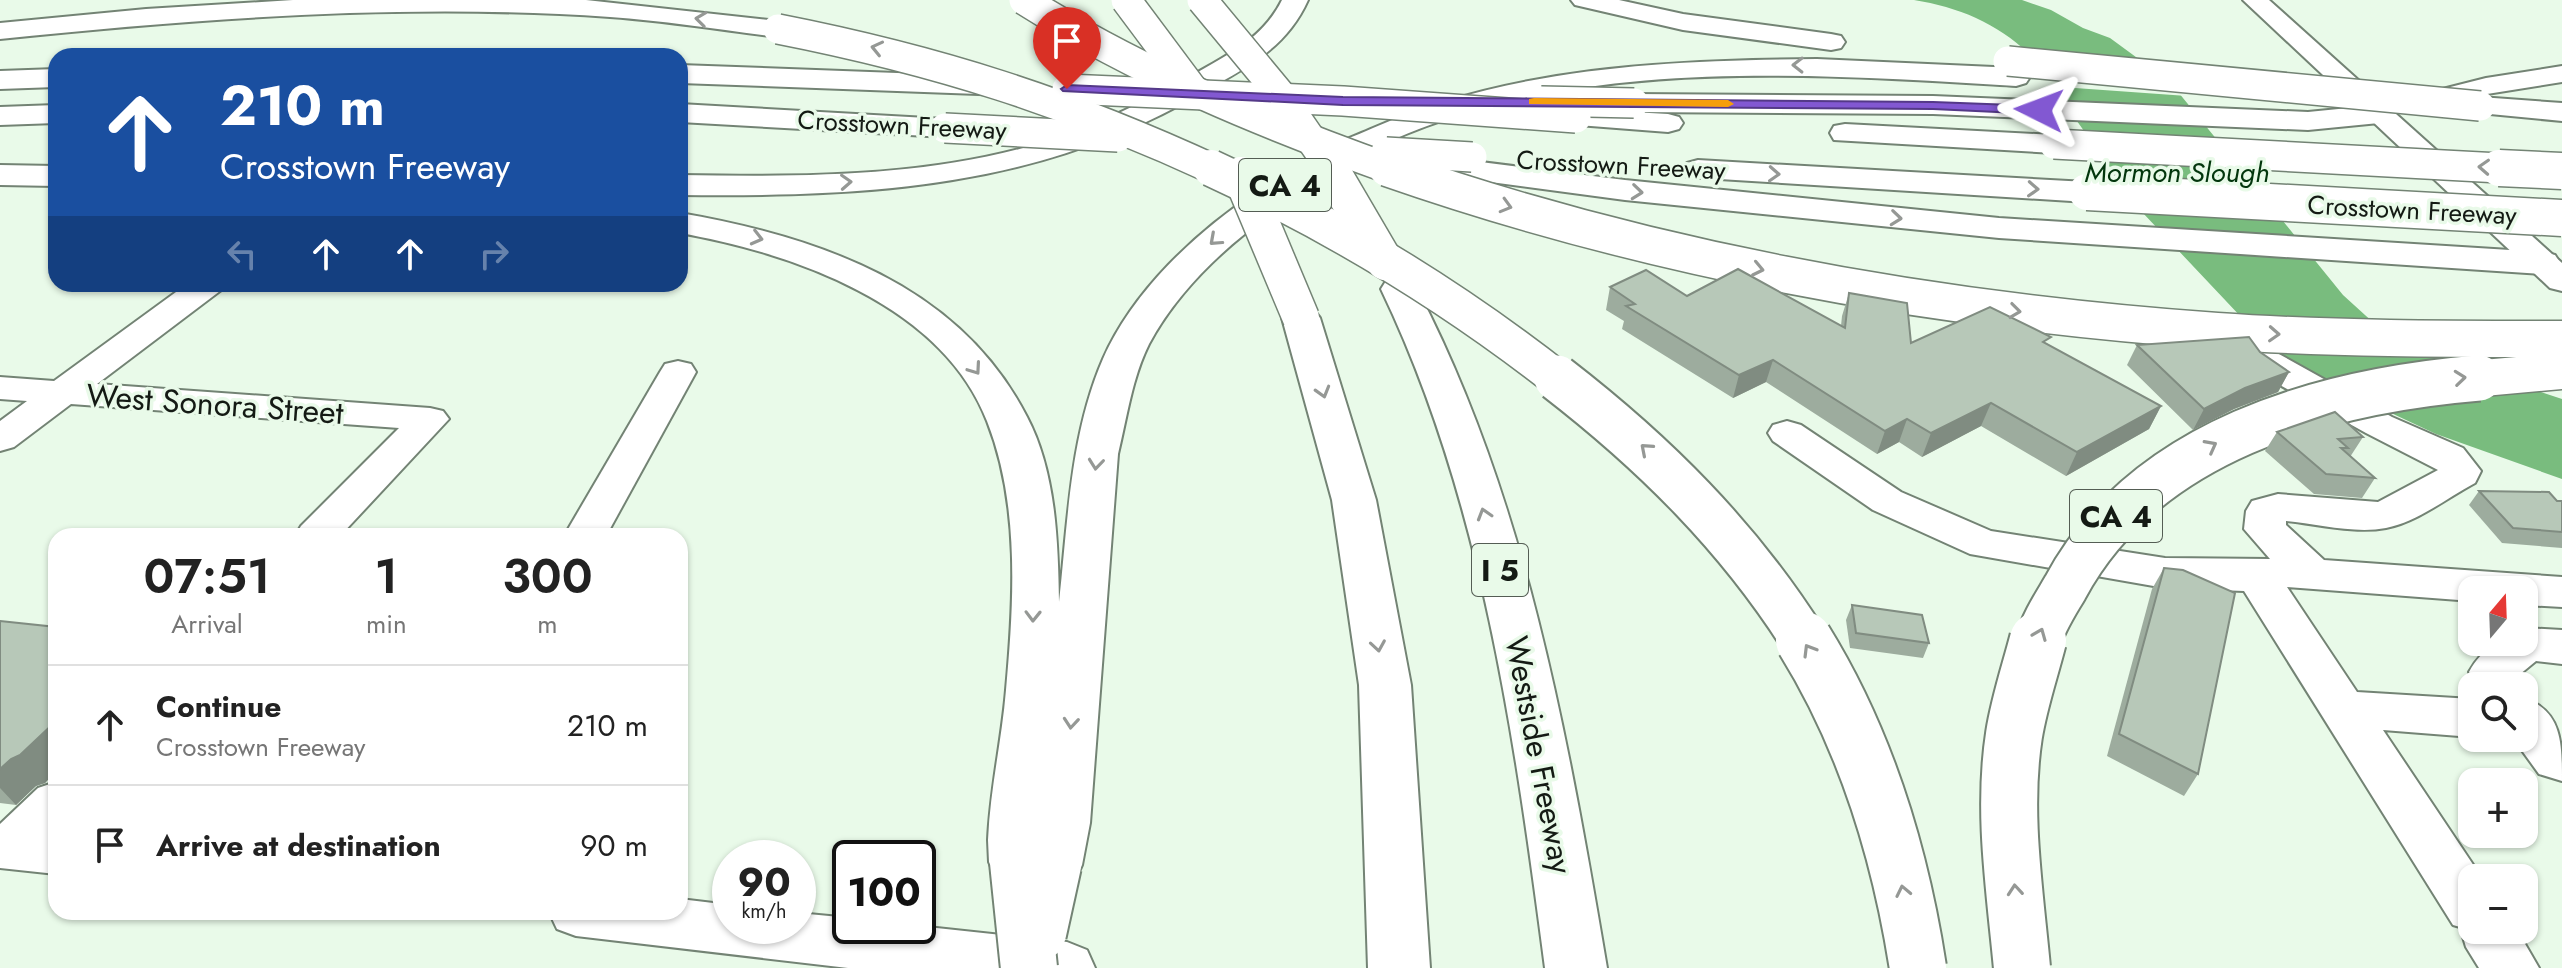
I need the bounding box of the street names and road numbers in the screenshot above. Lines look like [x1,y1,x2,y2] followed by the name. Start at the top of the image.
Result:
[796,101,1008,149] street label: Crosstown Freeway
[1515,141,1727,189] street label: Crosstown Freeway
[1239,159,1331,211] road number: CA 4
[2306,186,2518,234] street label: Crosstown Freeway
[85,372,345,436] street label: West Sonora Street
[2070,490,2162,542] road number: CA 4
[1472,544,1528,596] road number: I 5
[1493,632,1585,879] street label: Westside Freeway

